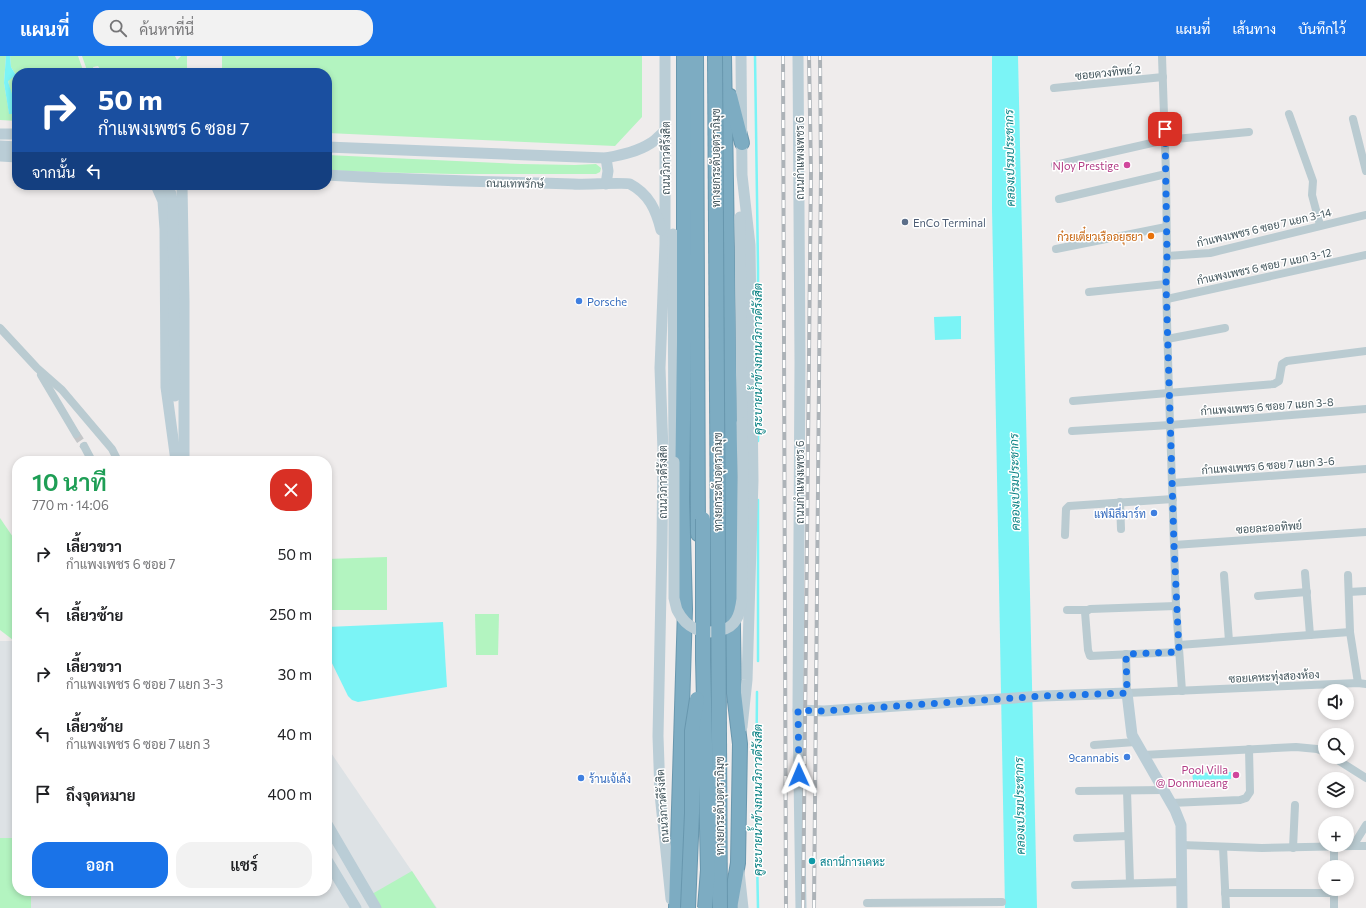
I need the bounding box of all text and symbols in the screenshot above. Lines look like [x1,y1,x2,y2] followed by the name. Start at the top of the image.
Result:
[93,10,373,46] search box
[20,17,69,40] text: แผนที่
[107,17,129,39] icon: search
[139,20,194,38] text: ค้นหาที่นี่
[1175,20,1210,37] text: แผนที่
[1232,20,1276,37] text: เส้นทาง
[1298,20,1346,37] text: บันทึกไว้
[1074,61,1142,82] street label: ซอยดวงทิพย์ 2
[98,82,163,116] text: 50 m
[32,84,84,136] icon: right
[1001,108,1017,207] water label: คลองเปรมประชากร
[709,109,725,207] street label: ทางยกระดับอุตราภิมุข
[1148,112,1182,146] pin
[793,116,806,200] street label: ถนนกำแพงเพชร 6
[98,117,250,139] text: กำแพงเพชร 6 ซอย 7
[1154,118,1176,140] icon: arrive
[658,121,672,195] street label: ถนนวิภาวดีรังสิต
[1052,159,1119,173] place label: NJoy Prestige
[83,160,105,182] icon: left
[1122,160,1132,170] marker: NJoy Prestige
[32,163,75,181] text: จากนั้น
[486,175,545,190] street label: ถนนเทพรักษ์
[1195,205,1333,249] street label: กำแพงเพชร 6 ซอย 7 แยก 3-14
[913,216,986,229] place label: EnCo Terminal
[900,217,910,227] marker: EnCo Terminal
[1057,226,1143,246] place label: ก๋วยเตี๋ยวเรืออยุธยา
[1146,231,1156,241] marker: ก๋วยเตี๋ยวเรืออยุธยา
[1195,245,1333,287] street label: กำแพงเพชร 6 ซอย 7 แยก 3-12
[747,283,766,435] water label: คูระบายน้ำข้างถนนวิภาวดีรังสิต
[587,295,627,308] place label: Porsche
[574,296,584,306] marker: Porsche
[1200,395,1334,417] street label: กำแพงเพชร 6 ซอย 7 แยก 3-8
[1006,432,1022,531] water label: คลองเปรมประชากร
[711,433,727,531] street label: ทางยกระดับอุตราภิมุข
[793,440,806,524] street label: ถนนกำแพงเพชร 6
[655,445,669,519] street label: ถนนวิภาวดีรังสิต
[1201,454,1335,476] street label: กำแพงเพชร 6 ซอย 7 แยก 3-6
[32,467,107,496] text: 10 นาที
[270,469,312,511] button: close
[32,497,109,513] text: 770 m · 14:06
[1094,503,1146,520] place label: แฟมิลี่มาร์ท
[1149,508,1159,518] marker: แฟมิลี่มาร์ท
[1235,517,1302,536] street label: ซอยละออทิพย์
[66,537,122,555] text: เลี้ยวขวา
[32,543,54,565] icon: right
[278,545,312,563] text: 50 m
[66,556,175,572] text: กำแพงเพชร 6 ซอย 7
[32,603,54,625] icon: left
[269,605,312,623] text: 250 m
[66,606,123,624] text: เลี้ยวซ้าย
[66,657,122,675] text: เลี้ยวขวา
[32,663,54,685] icon: right
[278,665,312,683] text: 30 m
[1228,667,1320,688] street label: ซอยเคหะทุ่งสองห้อง
[66,676,223,692] text: กำแพงเพชร 6 ซอย 7 แยก 3-3
[1318,684,1354,896] map controls
[1318,684,1354,720] button: sound
[66,717,123,735] text: เลี้ยวซ้าย
[32,723,54,745] icon: left
[747,724,766,876] water label: คูระบายน้ำข้างถนนวิภาวดีรังสิต
[277,725,312,743] text: 40 m
[1318,728,1354,764] button: search
[66,736,210,752] text: กำแพงเพชร 6 ซอย 7 แยก 3
[1068,751,1119,764] place label: 9cannabis
[1122,752,1132,762] marker: 9cannabis
[778,754,820,796] position arrow
[1011,756,1027,855] water label: คลองเปรมประชากร
[713,757,729,855] street label: ทางยกระดับอุตราภิมุข
[1156,763,1228,789] place label: Pool Villa @ Donmueang
[652,769,671,843] street label: ถนนวิภาวดีรังสิต
[1231,770,1241,780] marker: Pool Villa @ Donmueang
[589,772,631,785] place label: ร้านเจ้เล้ง
[1318,772,1354,808] button: layers
[576,773,586,783] marker: ร้านเจ้เล้ง
[32,783,54,805] icon: arrive
[267,785,312,803] text: 400 m
[66,786,136,804] text: ถึงจุดหมาย
[1318,816,1354,852] button: +
[32,842,168,888] button: ออก
[176,842,312,888] button: แชร์
[820,854,885,868] place label: สถานีการเคหะ
[807,856,817,866] marker: สถานีการเคหะ
[1318,860,1354,896] button: −

